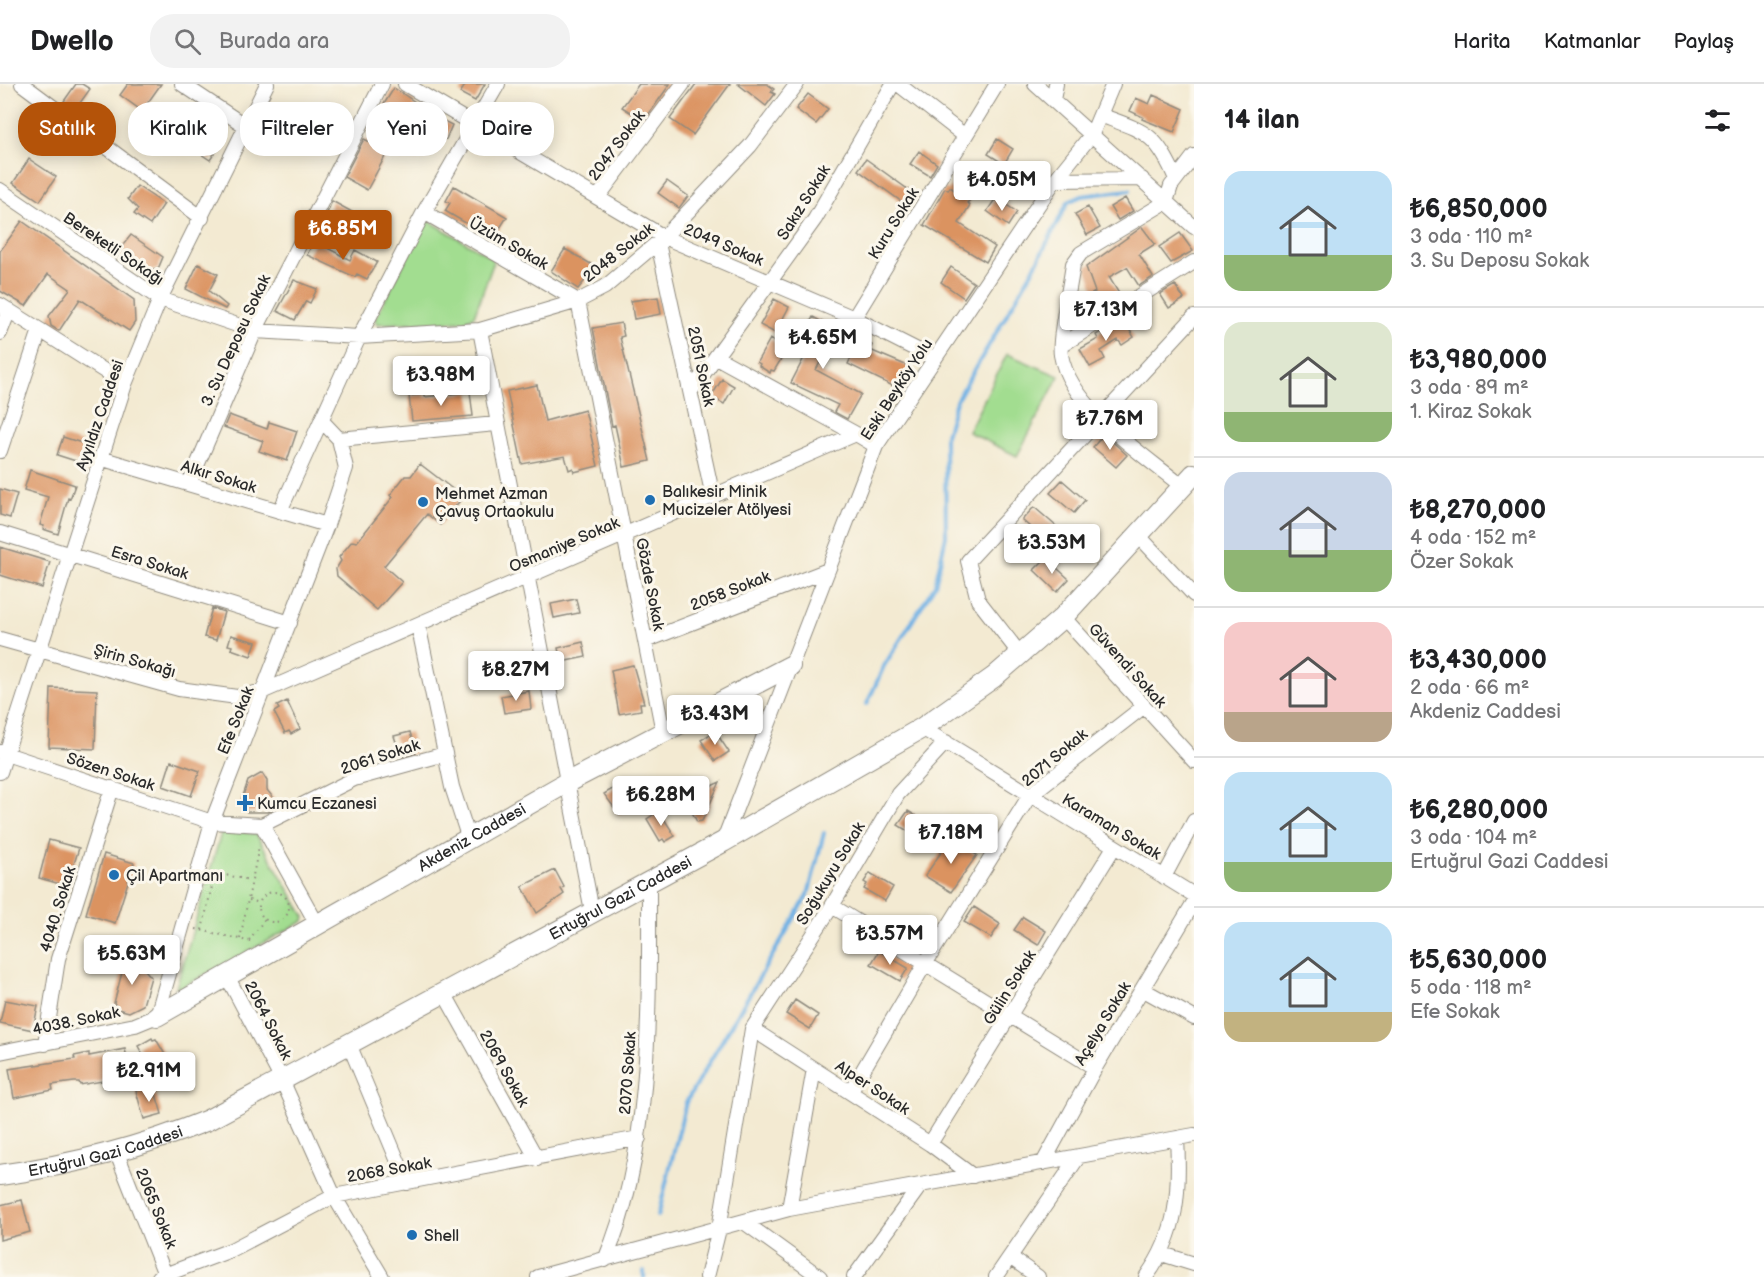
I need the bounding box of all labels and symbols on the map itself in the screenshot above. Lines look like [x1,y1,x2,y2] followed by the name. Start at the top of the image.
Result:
[585,107,650,185] street label: 2047 Sokak
[774,161,835,244] street label: Sakız Sokak
[953,161,1051,212] pin: ₺4.05M
[865,184,924,263] street label: Kuru Sokak
[59,209,167,290] street label: Bereketli Sokağı
[294,210,392,261] pin: ₺6.85M
[465,212,552,275] street label: Üzüm Sokak
[580,219,658,287] street label: 2048 Sokak
[681,220,766,271] street label: 2049 Sokak
[197,272,275,410] street label: 3. Su Deposu Sokak
[1057,291,1155,342] pin: ₺7.13M
[774,319,872,370] pin: ₺4.65M
[683,325,718,408] street label: 2051 Sokak
[857,335,937,444] street label: Eski Beyköy Yolu
[392,356,490,407] pin: ₺3.98M
[73,357,128,473] street label: Ayyıldız Caddesi
[1061,400,1159,451] pin: ₺7.76M
[178,457,259,498] street label: Alkır Sokak
[662,483,791,520] place label: Balıkesir Minik Mucizeler Atölyesi
[435,485,554,522] place label: Mehmet Azman Çavuş Ortaokulu
[643,493,657,507] marker: Balıkesir Minik Mucizeler Atölyesi
[416,495,430,509] marker: Mehmet Azman Çavuş Ortaokulu
[506,513,623,577] street label: Osmaniye Sokak
[1003,524,1101,575] pin: ₺3.53M
[631,536,668,632] street label: Gözde Sokak
[108,543,191,584] street label: Esra Sokak
[688,567,774,615] street label: 2058 Sokak
[1084,620,1170,712] street label: Güvendi Sokak
[91,641,178,682] street label: Şirin Sokağı
[467,651,565,702] pin: ₺8.27M
[214,684,259,757] street label: Efe Sokak
[666,695,764,746] pin: ₺3.43M
[1018,725,1092,791] street label: 2071 Sokak
[339,736,423,779] street label: 2061 Sokak
[64,749,157,796] street label: Sözen Sokak
[612,776,710,827] pin: ₺6.28M
[1058,790,1164,864] street label: Karaman Sokak
[257,795,377,814] place label: Kumcu Eczanesi
[238,796,252,810] marker: Kumcu Eczanesi
[415,800,530,876] street label: Akdeniz Caddesi
[902,814,1000,865] pin: ₺7.18M
[793,819,870,929] street label: Soğukuyu Sokak
[546,853,695,945] street label: Ertuğrul Gazi Caddesi
[36,864,81,955] street label: 4040. Sokak
[126,867,223,886] place label: Çil Apartmanı
[107,868,121,882] marker: Çil Apartmanı
[841,915,939,966] pin: ₺3.57M
[83,935,181,986] pin: ₺5.63M
[980,947,1041,1029] street label: Gülin Sokak
[240,978,296,1063] street label: 2064 Sokak
[1071,978,1136,1069] street label: Açelya Sokak
[31,1003,122,1040] street label: 4038. Sokak
[475,1027,533,1111] street label: 2069 Sokak
[616,1031,641,1115] street label: 2070 Sokak
[100,1052,198,1103] pin: ₺2.91M
[831,1057,913,1119] street label: Alper Sokak
[27,1123,186,1181] street label: Ertuğrul Gazi Caddesi
[346,1154,433,1187] street label: 2068 Sokak
[131,1166,180,1252] street label: 2065 Sokak
[424,1227,459,1246] place label: Shell
[405,1228,419,1242] marker: Shell

